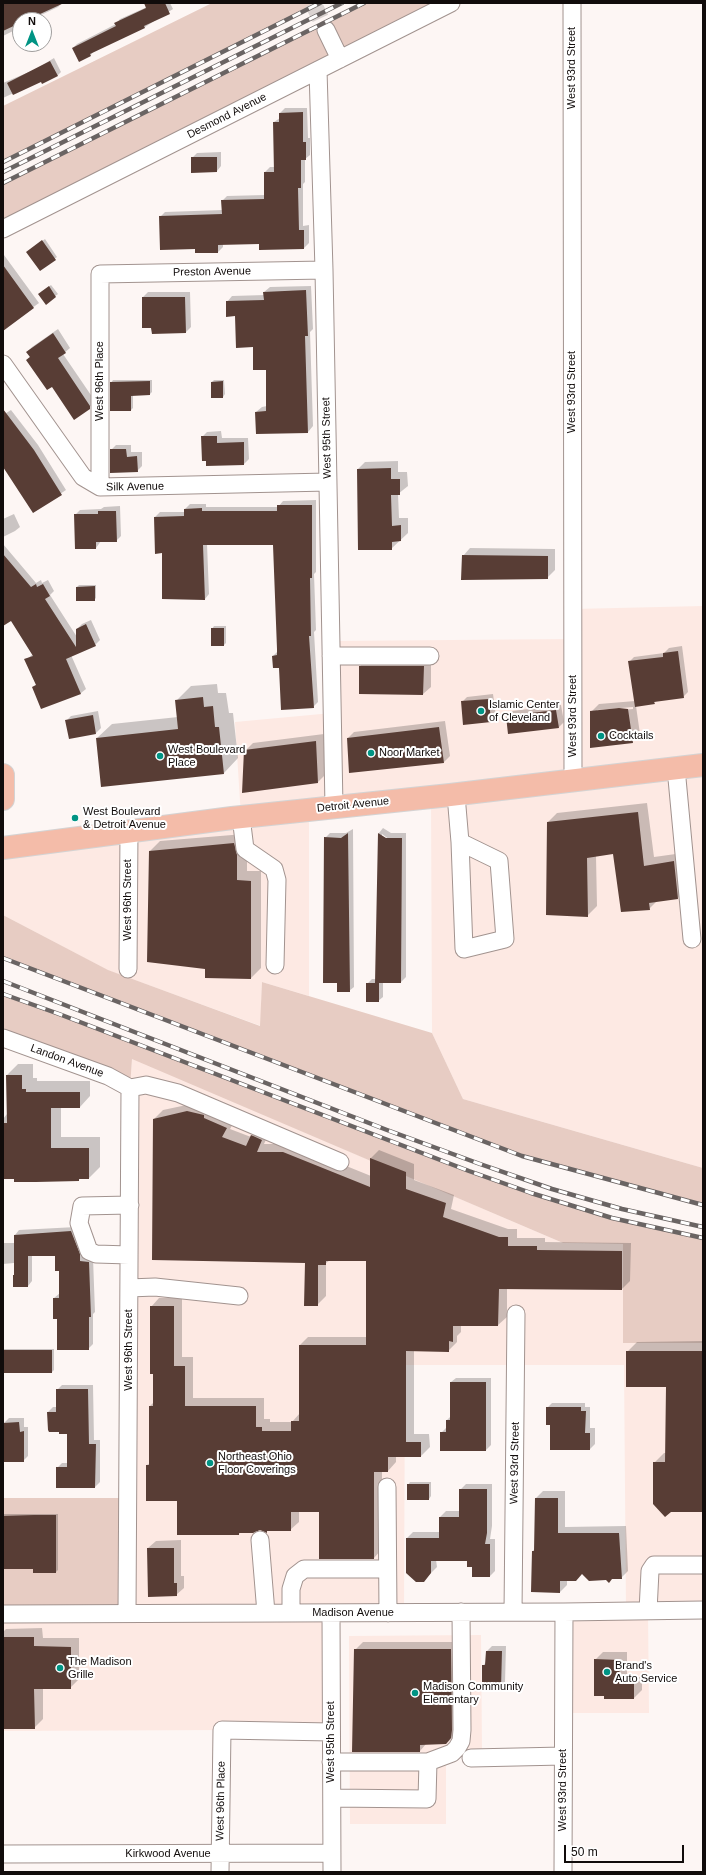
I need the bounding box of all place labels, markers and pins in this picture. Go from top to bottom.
place label: Islamic Center of Cleveland [489,698,559,724]
marker: Islamic Center of Cleveland [476,706,486,716]
place label: Cocktails [609,729,654,743]
marker: Cocktails [596,731,606,741]
place label: West Boulevard Place [168,743,245,769]
place label: Noor Market [379,746,440,760]
marker: Noor Market [366,748,376,758]
marker: West Boulevard Place [155,751,165,761]
place label: West Boulevard & Detroit Avenue [83,805,166,831]
marker: West Boulevard & Detroit Avenue [70,813,80,823]
place label: Northeast Ohio Floor Coverings [218,1450,296,1476]
marker: Northeast Ohio Floor Coverings [205,1458,215,1468]
place label: The Madison Grille [68,1655,132,1681]
place label: Brand's Auto Service [615,1659,677,1685]
marker: The Madison Grille [55,1663,65,1673]
marker: Brand's Auto Service [602,1667,612,1677]
place label: Madison Community Elementary [423,1680,523,1706]
marker: Madison Community Elementary [410,1688,420,1698]

